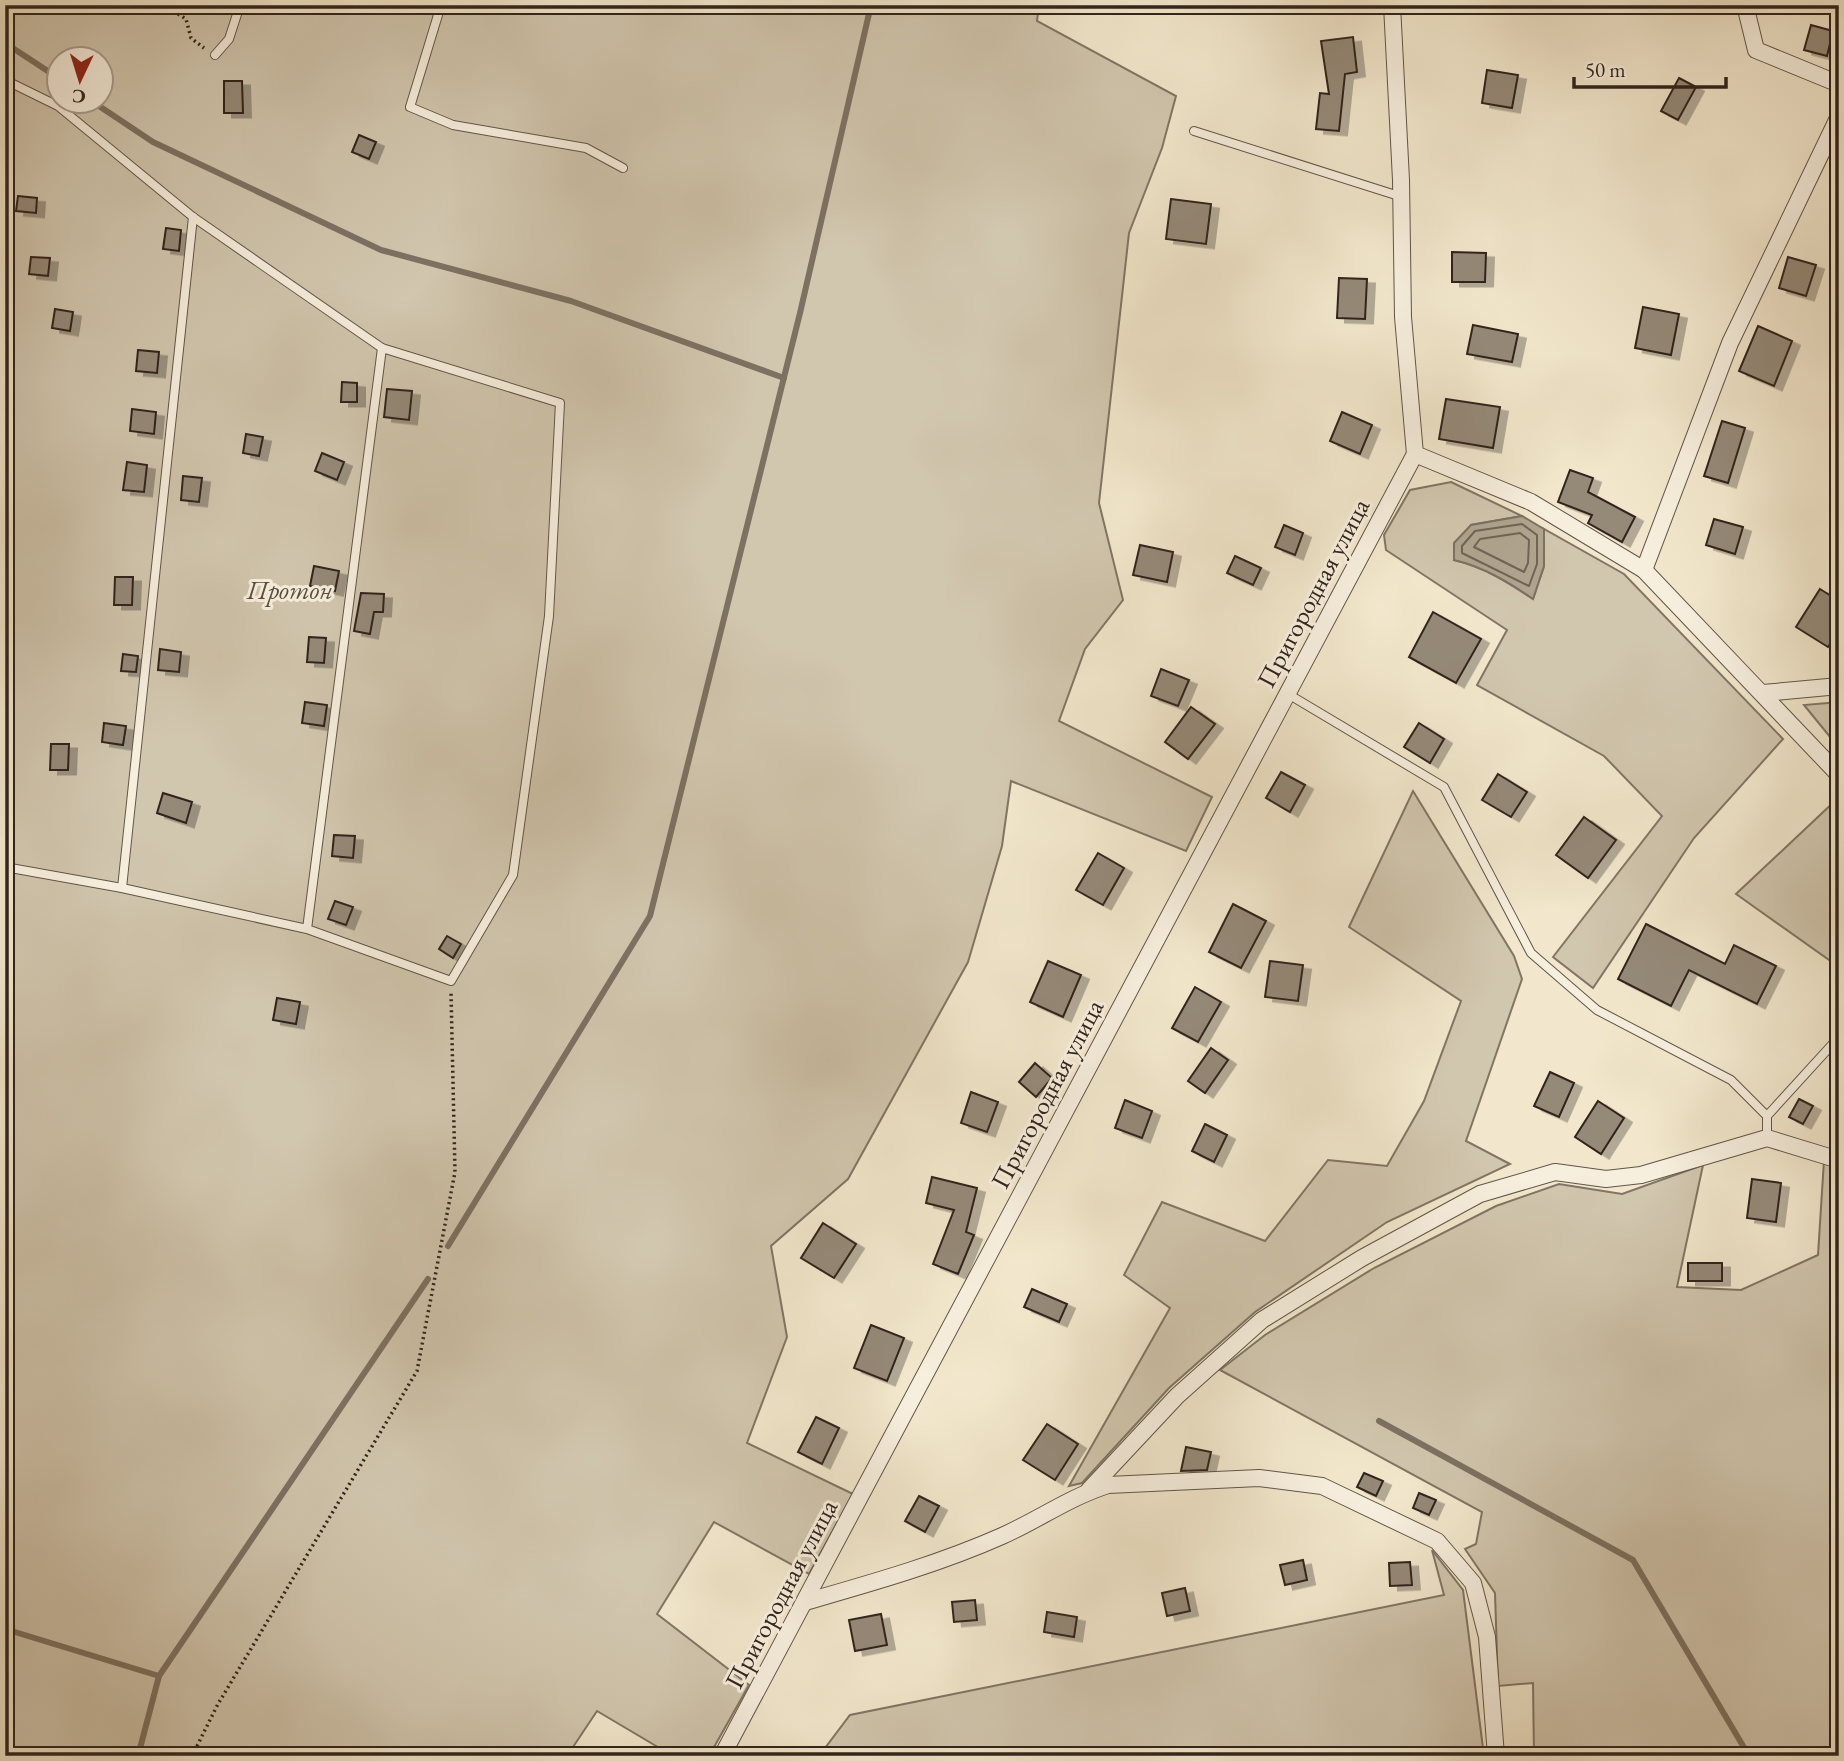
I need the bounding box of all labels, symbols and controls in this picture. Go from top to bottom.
north arrow [46,46,116,116]
scale bar [1574,46,1727,90]
text: 50 m [1585,56,1626,83]
text: С [71,84,86,109]
street label: Пригородная улица [1249,492,1378,694]
park label: Протон [246,573,333,607]
street label: Пригородная улица [983,993,1112,1195]
street label: Пригородная улица [717,1493,846,1695]

